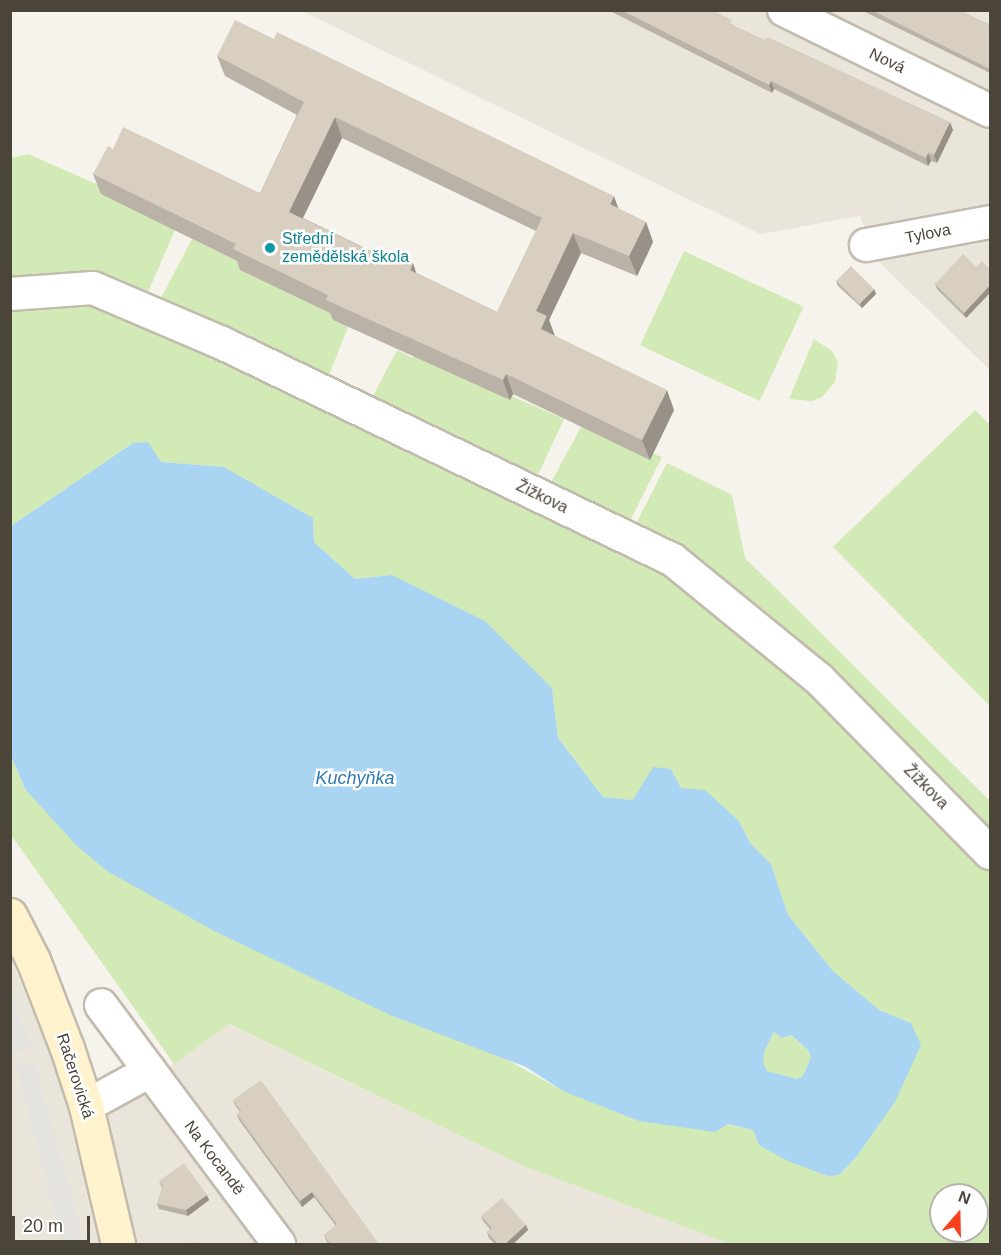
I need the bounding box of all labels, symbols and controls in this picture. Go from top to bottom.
street label: Nová [866,44,908,78]
street label: Tylova [903,220,953,248]
place label: Střední zemědělská škola [282,229,409,267]
marker: Střední zemědělská škola [263,241,277,255]
street label: Žižkova [513,476,571,518]
street label: Žižkova [900,761,952,813]
water label: Kuchyňka [315,767,395,789]
street label: Račerovická [52,1031,98,1121]
street label: Na Kocandě [180,1117,248,1199]
north arrow [929,1183,989,1243]
text: N [956,1188,973,1207]
scale bar [15,1204,93,1242]
text: 20 m [23,1216,63,1236]

